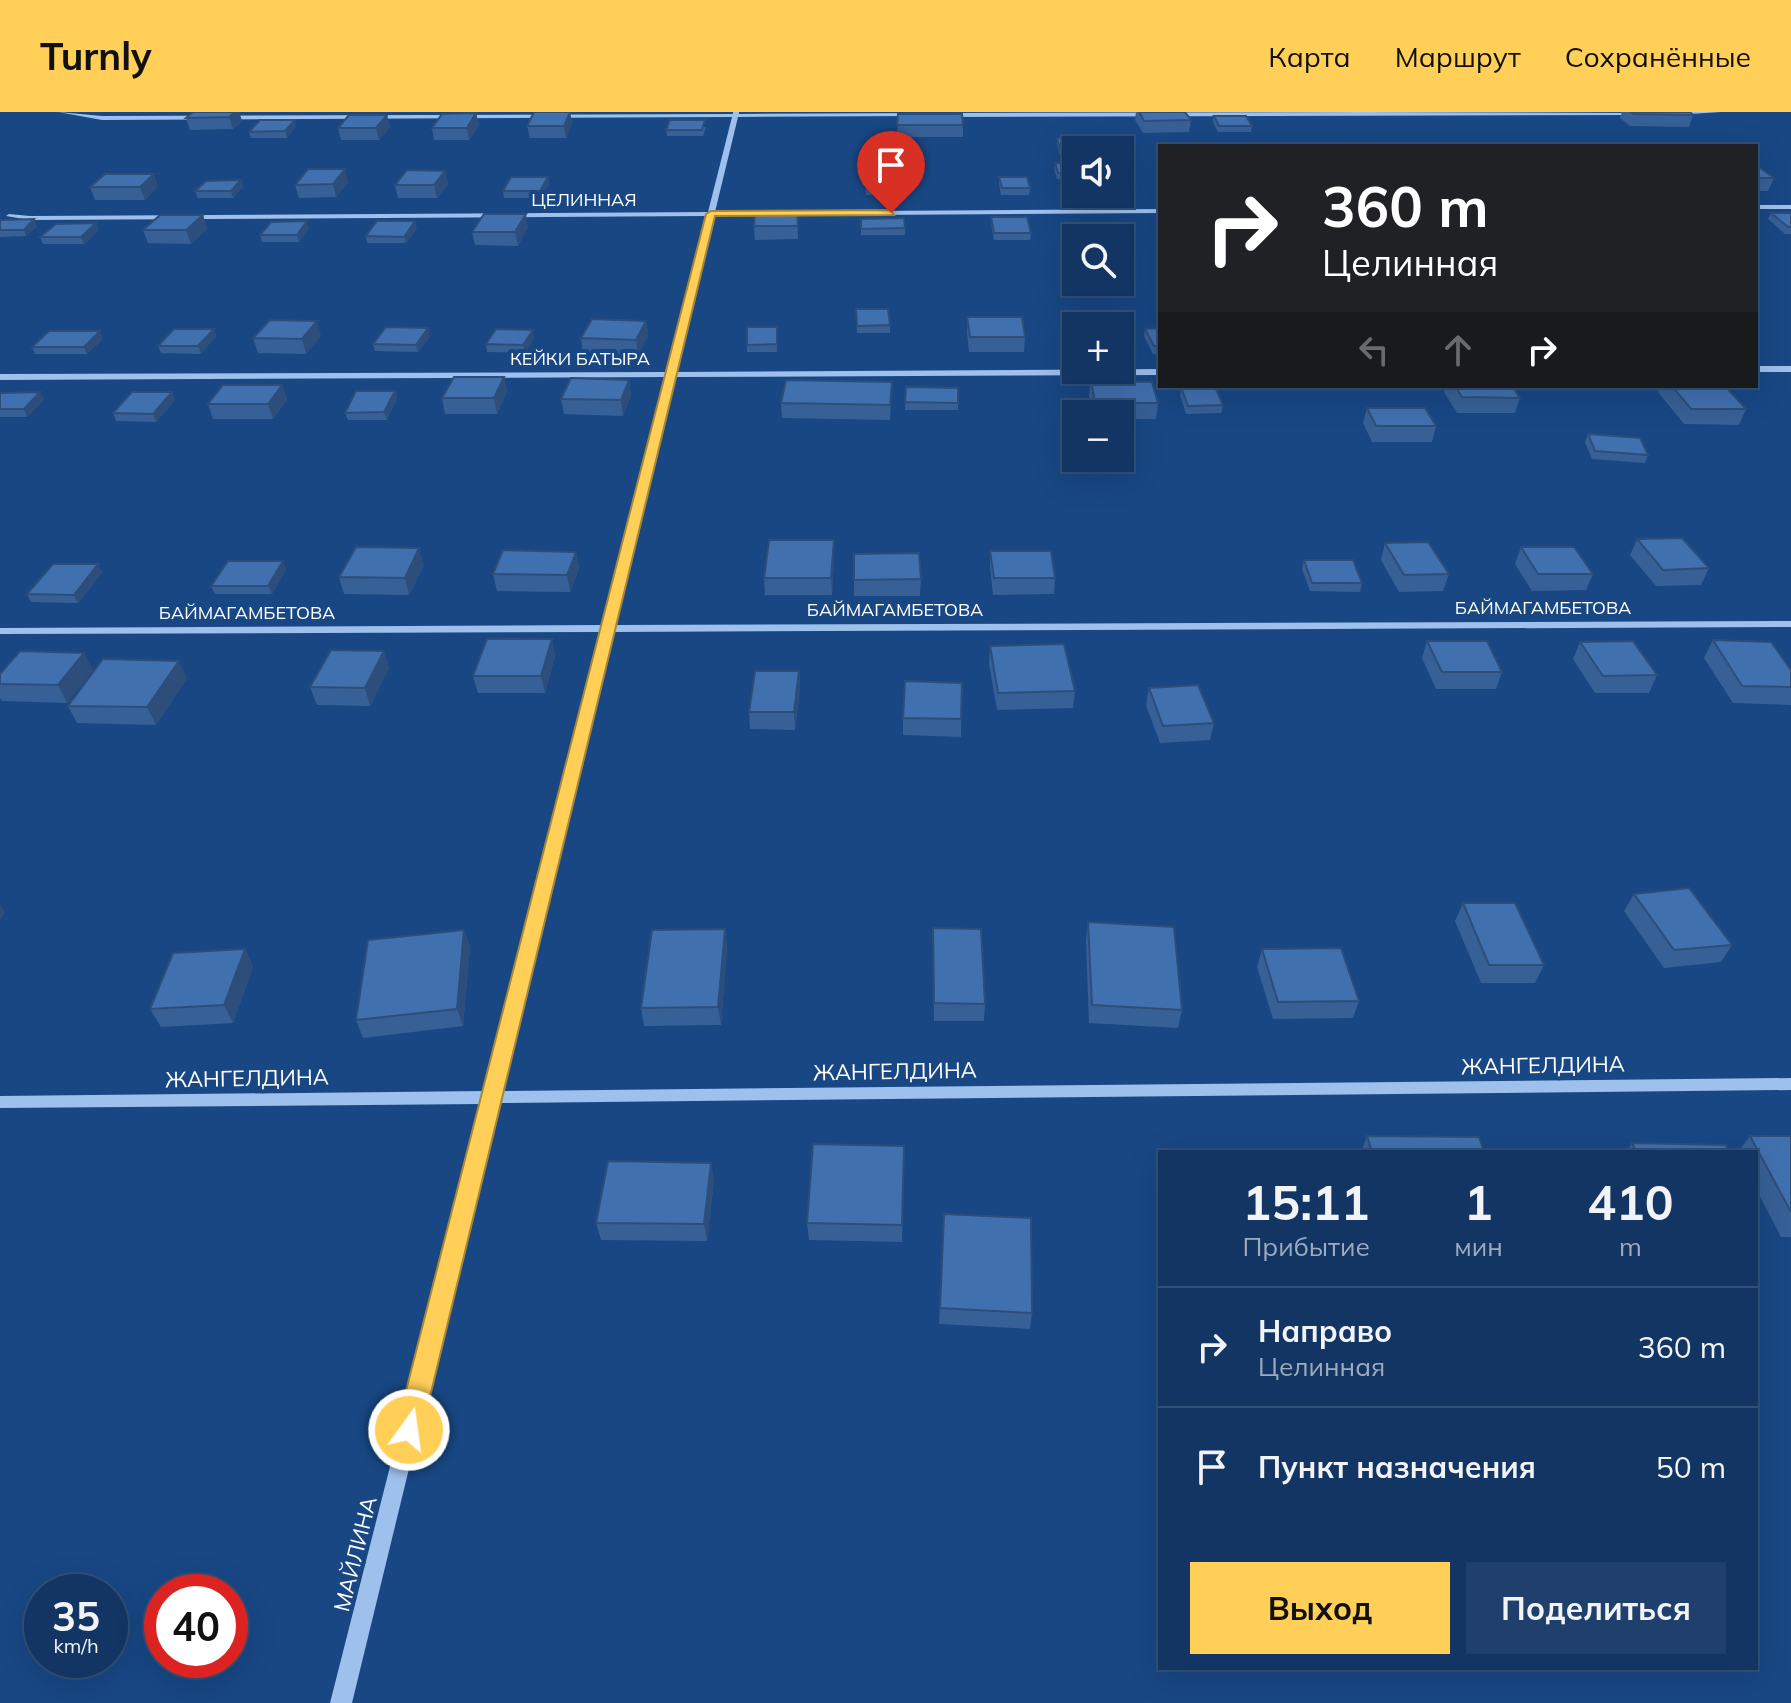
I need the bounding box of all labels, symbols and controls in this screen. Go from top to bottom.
text: Turnly [40,32,152,80]
text: Карта [1268,39,1351,74]
text: Маршрут [1395,39,1521,74]
text: Сохранённые [1565,39,1751,74]
pin [857,131,925,213]
map controls [1062,136,1134,472]
button: sound [1062,136,1134,208]
icon: arrive [869,143,913,187]
text: 360 m [1322,171,1489,241]
icon: right [1190,176,1294,280]
street label: ЦЕЛИННАЯ [531,188,637,211]
button: search [1062,224,1134,296]
text: Целинная [1322,240,1498,285]
button: + [1062,312,1134,384]
icon: left [1352,328,1396,372]
icon: ahead [1436,328,1480,372]
icon: right [1520,328,1564,372]
street label: КЕЙКИ БАТЫРА [510,347,650,370]
button: − [1062,400,1134,472]
street label: БАЙМАГАМБЕТОВА [1455,596,1631,619]
street label: БАЙМАГАМБЕТОВА [807,598,983,621]
street label: БАЙМАГАМБЕТОВА [159,601,335,624]
street label: ЖАНГЕЛДИНА [1461,1050,1625,1080]
street label: ЖАНГЕЛДИНА [813,1056,977,1086]
street label: ЖАНГЕЛДИНА [165,1063,329,1093]
text: 15:11 [1243,1172,1370,1232]
text: 1 [1464,1172,1493,1232]
text: 410 [1587,1172,1674,1232]
text: Прибытие [1242,1230,1370,1263]
text: мин [1454,1230,1503,1263]
text: m [1619,1230,1642,1263]
text: Направо [1258,1312,1392,1350]
icon: right [1190,1325,1234,1369]
text: 360 m [1638,1328,1726,1366]
text: Целинная [1258,1350,1385,1383]
position arrow [367,1388,451,1472]
icon: arrive [1190,1445,1234,1489]
text: Пункт назначения [1258,1448,1536,1486]
text: 50 m [1656,1448,1726,1486]
street label: МАЙЛИНА [327,1494,383,1614]
button: Выход [1190,1562,1450,1654]
button: Поделиться [1466,1562,1726,1654]
speed limit sign: 40 [144,1574,248,1678]
text: 35 [52,1591,100,1641]
text: km/h [53,1633,99,1658]

